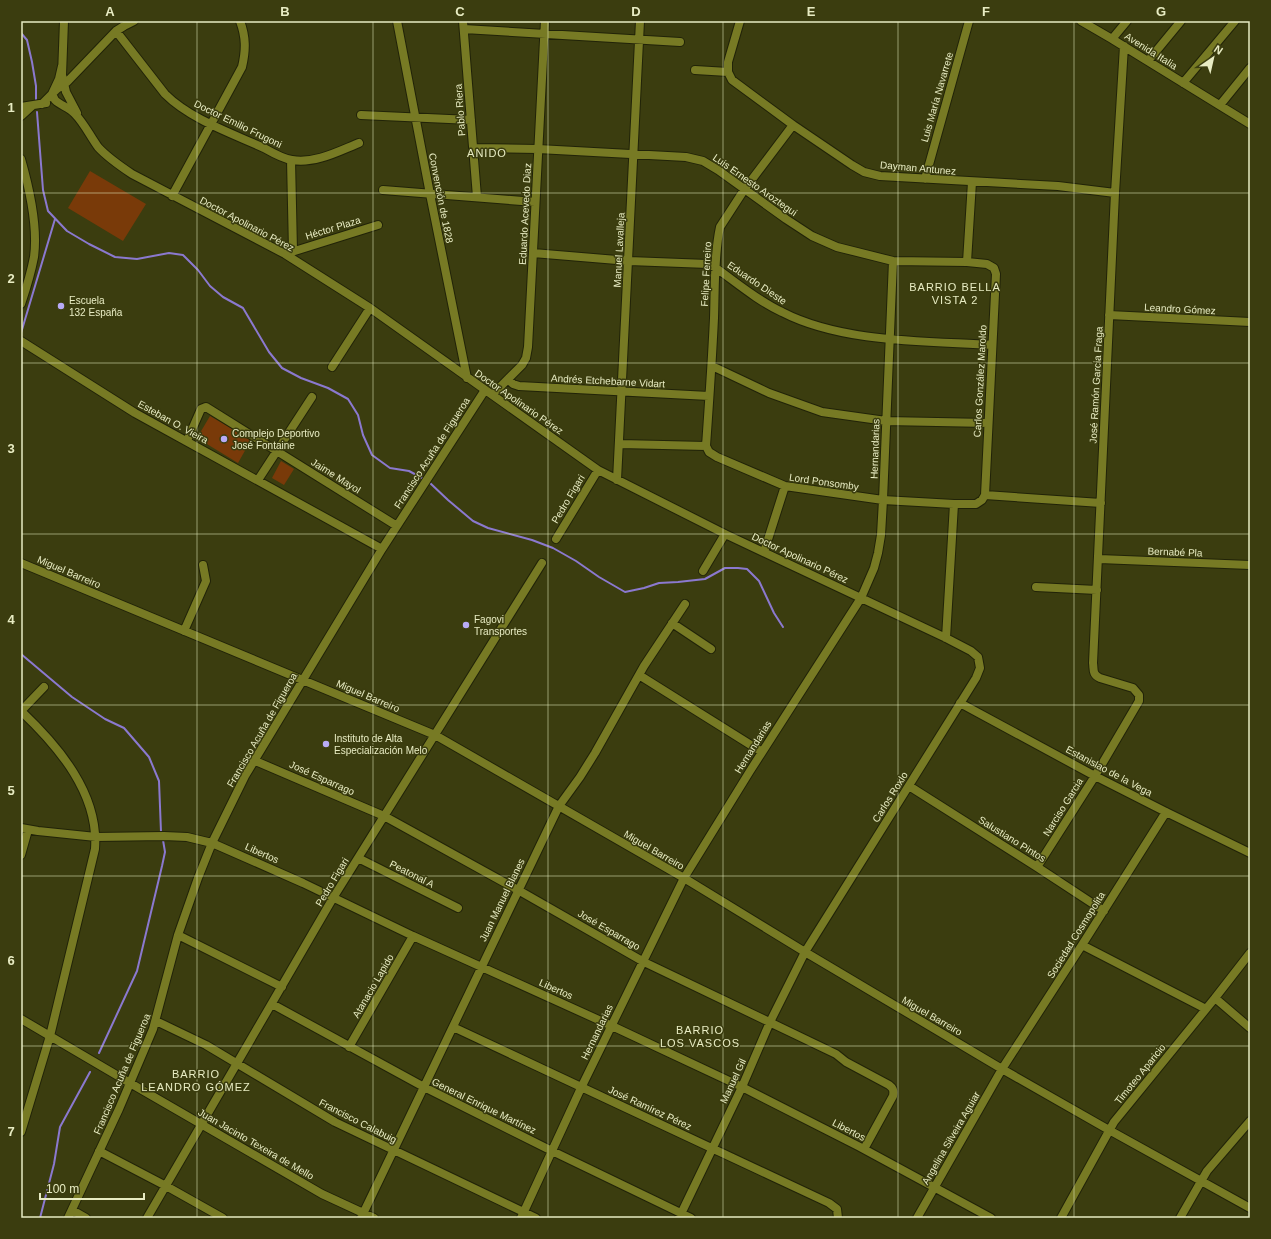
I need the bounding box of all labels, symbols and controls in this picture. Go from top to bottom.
text: A [105,4,115,19]
text: B [280,4,290,19]
text: C [455,4,465,19]
text: D [631,4,641,19]
text: E [807,4,816,19]
text: F [982,4,990,19]
text: G [1156,4,1166,19]
street label: Avenida Italia [1123,30,1180,72]
north arrow [1193,38,1233,78]
text: N [1212,43,1225,57]
street label: Luis María Navarrete [919,50,955,143]
street label: Pablo Riera [453,83,467,136]
street label: Doctor Emilio Frugoni [192,98,284,150]
text: 1 [7,100,15,115]
district label: ANIDO [467,147,507,159]
street label: Convención de 1828 [427,152,455,245]
street label: Luis Ernesto Aroztegui [711,152,799,218]
street label: Dayman Antunez [880,159,956,177]
street label: Eduardo Acevedo Diaz [517,163,533,265]
street label: Doctor Apolinario Pérez [198,194,296,254]
street label: Manuel Lavalleja [612,212,626,288]
street label: Héctor Plaza [304,214,362,242]
street label: Felipe Ferreiro [699,241,713,307]
street label: Eduardo Dieste [725,259,789,307]
text: 2 [7,271,15,286]
district label: BARRIO BELLA VISTA 2 [909,281,1001,306]
place label: Escuela 132 España [69,295,123,318]
marker: Escuela 132 España [56,301,66,311]
street label: Leandro Gómez [1144,302,1216,316]
street label: Carlos González Maroldo [972,324,988,438]
street label: José Ramón Garcia Fraga [1087,326,1105,444]
street label: Doctor Apolinario Pérez [473,367,565,437]
street label: Andrés Etchebarne Vidart [551,373,666,389]
street label: Francisco Acuña de Figueroa [392,395,472,511]
street label: Esteban O. Vieira [136,398,210,446]
street label: Hernandarias [868,419,882,479]
place label: Complejo Deportivo José Fontaine [232,428,320,451]
marker: Complejo Deportivo José Fontaine [219,434,229,444]
text: 3 [7,441,15,456]
street label: Jaime Mayol [309,456,363,496]
street label: Lord Ponsomby [789,472,859,492]
street label: Pedro Figari [549,473,587,525]
street label: Doctor Apolinario Pérez [750,531,850,585]
street label: Bernabé Pla [1147,546,1203,558]
street label: Miguel Barreiro [36,554,103,590]
text: 4 [7,612,15,627]
place label: Fagovi Transportes [474,614,527,637]
marker: Fagovi Transportes [461,620,471,630]
street label: Francisco Acuña de Figueroa [225,671,299,789]
street label: Miguel Barreiro [335,678,402,714]
street label: Hernandarias [732,719,774,775]
place label: Instituto de Alta Especialización Melo [334,733,428,756]
marker: Instituto de Alta Especialización Melo [321,739,331,749]
street label: Estanislao de la Vega [1064,744,1154,799]
street label: José Esparrago [288,759,357,797]
street label: Carlos Roxlo [870,769,910,824]
street label: Narciso Garcia [1041,776,1085,838]
text: 5 [7,783,15,798]
street label: Salustiano Pintos [976,814,1048,864]
street label: Miguel Barreiro [622,828,686,872]
street label: Libertos [244,841,280,865]
street label: Pedro Figari [313,856,351,908]
street label: Juan Manuel Blanes [477,857,527,943]
street label: Peatonal A [388,858,436,890]
street label: Sociedad Cosmopolita [1045,889,1107,980]
street label: José Esparrago [576,908,642,952]
street label: Atanacio Lapido [350,952,396,1020]
text: 6 [7,953,15,968]
street label: Libertos [538,977,574,1001]
street label: Miguel Barreiro [900,994,964,1038]
street label: Hernandarias [579,1003,615,1061]
street label: Francisco Acuña de Figueroa [92,1012,153,1136]
district label: BARRIO LOS VASCOS [660,1024,740,1049]
street label: Timoteo Aparicio [1112,1041,1168,1106]
street label: Manuel Gil [718,1057,748,1105]
district label: BARRIO LEANDRO GÓMEZ [141,1068,251,1093]
street label: General Enrique Martínez [430,1076,538,1136]
street label: José Ramírez Pérez [607,1084,693,1132]
street label: Angelina Silveira Aguiar [920,1089,983,1186]
street label: Francisco Calabuig [317,1097,399,1145]
street label: Juan Jacinto Texeira de Mello [196,1106,316,1182]
street label: Libertos [831,1117,867,1143]
text: 7 [7,1124,15,1139]
scale bar [40,1175,144,1201]
text: 100 m [46,1182,79,1196]

